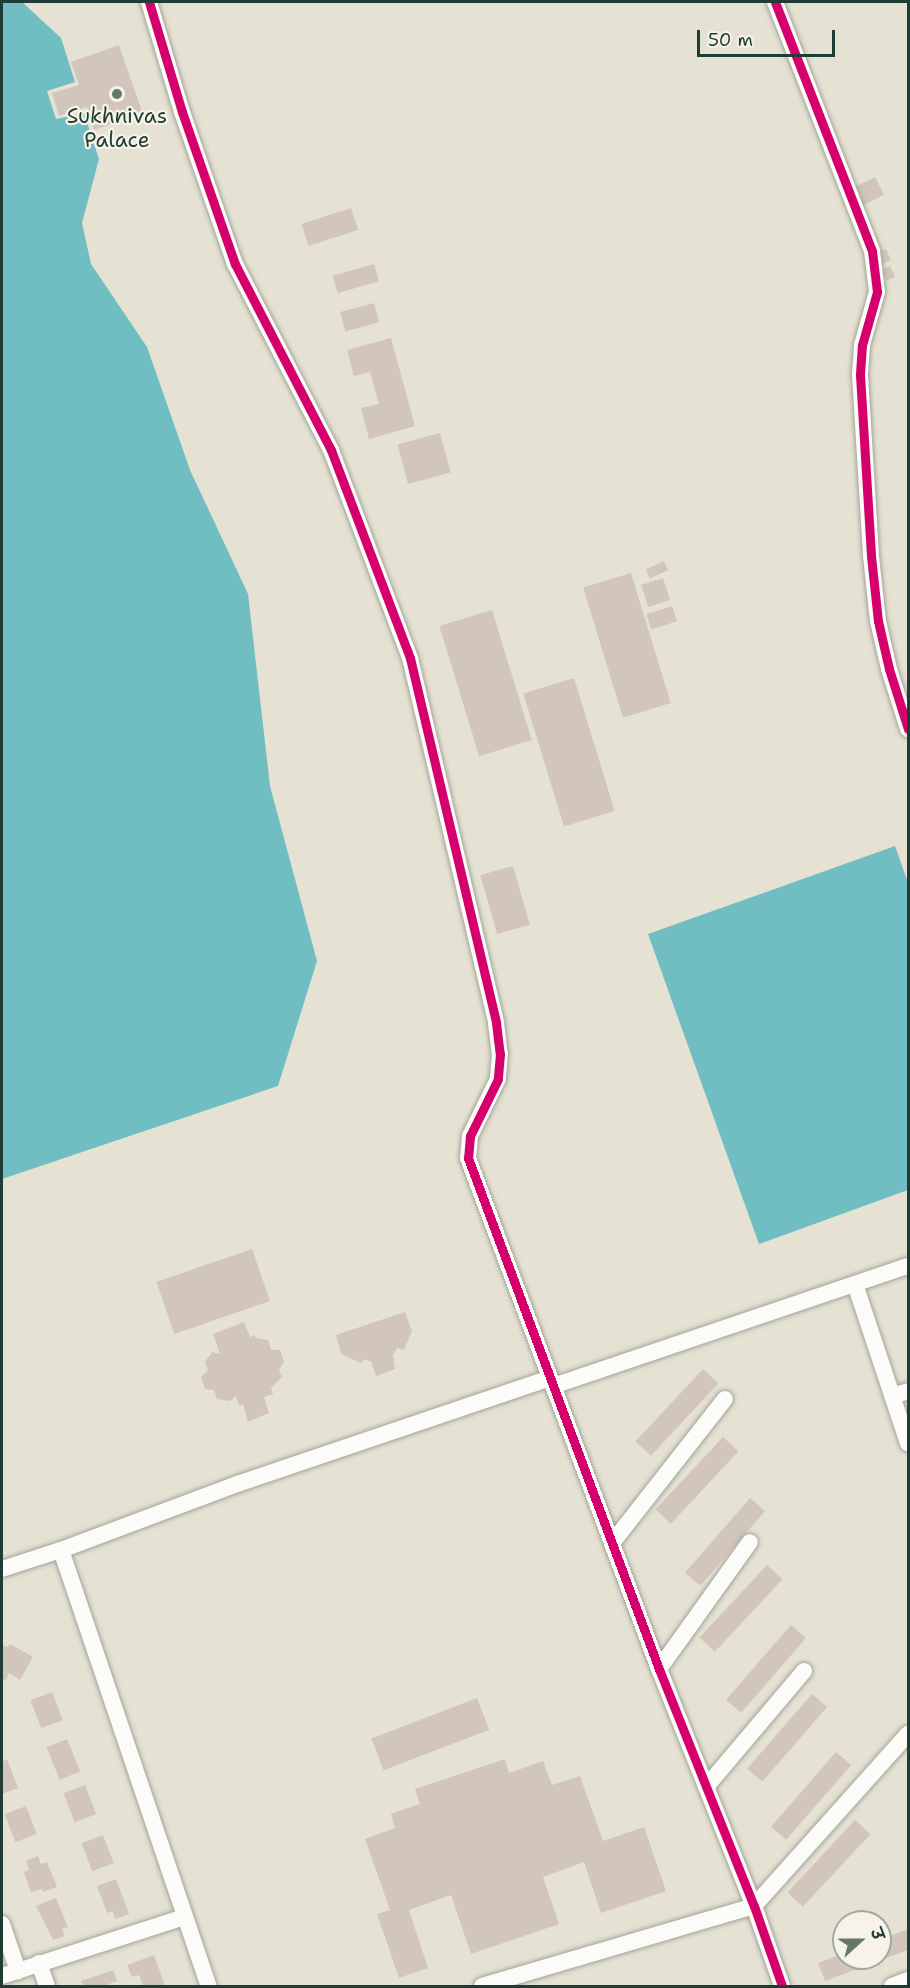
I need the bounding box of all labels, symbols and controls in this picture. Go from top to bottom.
scale bar [700,18,838,56]
text: 50 m [708,28,753,52]
marker: Sukhnivas Palace [110,87,124,101]
place label: Sukhnivas Palace [67,103,167,153]
north arrow [832,1910,892,1970]
text: उ [866,1925,889,1943]

